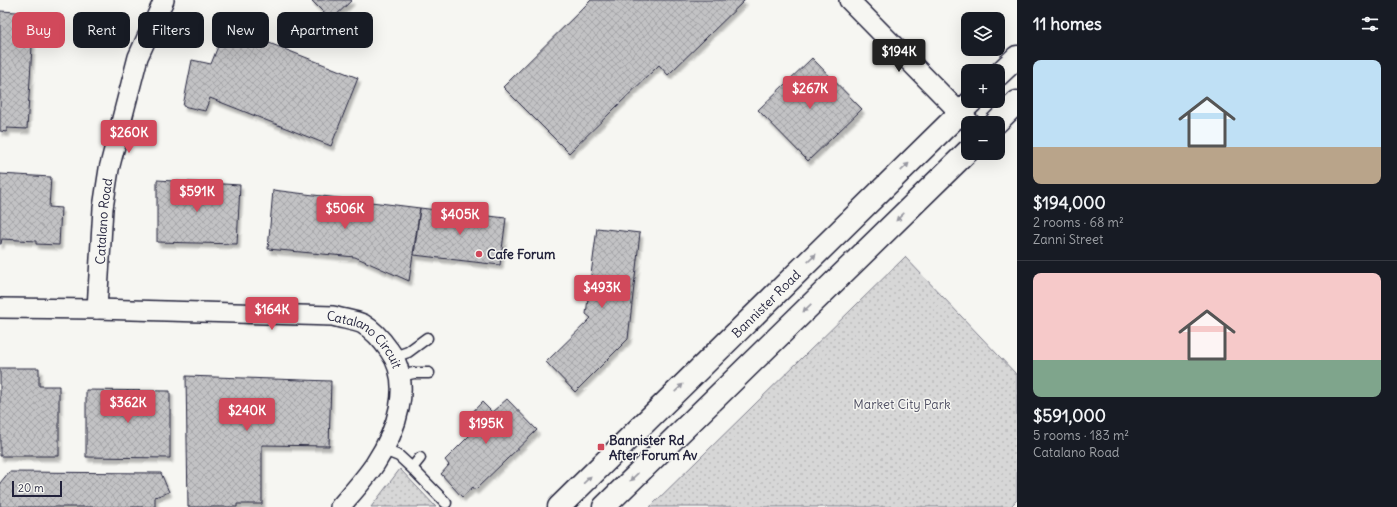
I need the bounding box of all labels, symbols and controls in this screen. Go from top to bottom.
chip: Buy [12,12,65,48]
chip: Rent [73,12,130,48]
chip: Filters [138,12,204,48]
chip: New [212,12,269,48]
chip: Apartment [277,12,373,48]
map controls [961,12,1005,160]
button: layers [961,12,1005,56]
text: 11 homes [1033,13,1102,35]
icon: filters [1359,13,1381,35]
pin: $194K [871,39,927,73]
text: $194K [881,43,917,60]
button: + [961,64,1005,108]
pin: $267K [782,76,838,110]
text: $267K [792,80,828,97]
icon: home [1171,86,1243,158]
button: − [961,116,1005,160]
pin: $260K [101,120,157,154]
text: $260K [110,124,148,141]
one-way arrow [900,162,910,172]
street label: Catalano Road [92,177,117,265]
pin: $591K [169,179,225,213]
text: $591K [179,183,215,200]
text: $194,000 [1033,192,1106,214]
pin: $506K [317,196,373,230]
text: $506K [326,200,364,217]
pin: $405K [432,202,488,236]
text: $405K [441,206,479,223]
one-way arrow [895,212,905,222]
text: 2 rooms · 68 m² [1033,214,1124,231]
text: Zanni Street [1033,231,1103,248]
place label: Cafe Forum [487,246,556,263]
marker: Cafe Forum [474,249,484,259]
one-way arrow [807,253,817,263]
street label: Bannister Road [728,266,804,342]
pin: $493K [574,275,630,309]
text: $493K [583,279,621,296]
pin: $164K [244,297,300,331]
icon: home [1171,299,1243,371]
text: $164K [254,301,290,318]
one-way arrow [802,303,812,313]
street label: Catalano Circuit [327,308,406,371]
one-way arrow [674,384,684,393]
pin: $362K [100,390,156,424]
text: $362K [109,394,147,411]
park label: Market City Park [853,396,951,413]
pin: $240K [219,398,275,432]
text: $240K [228,402,266,419]
text: $591,000 [1033,405,1106,427]
pin: $195K [458,411,514,445]
text: $195K [468,415,504,432]
text: 5 rooms · 183 m² [1033,427,1129,444]
place label: Bannister Rd After Forum Av [609,432,698,464]
marker: Bannister Rd After Forum Av [596,442,606,452]
text: Catalano Road [1033,444,1119,461]
one-way arrow [629,472,639,482]
one-way arrow [582,475,592,484]
scale bar [12,479,62,498]
text: 20 m [18,481,44,495]

